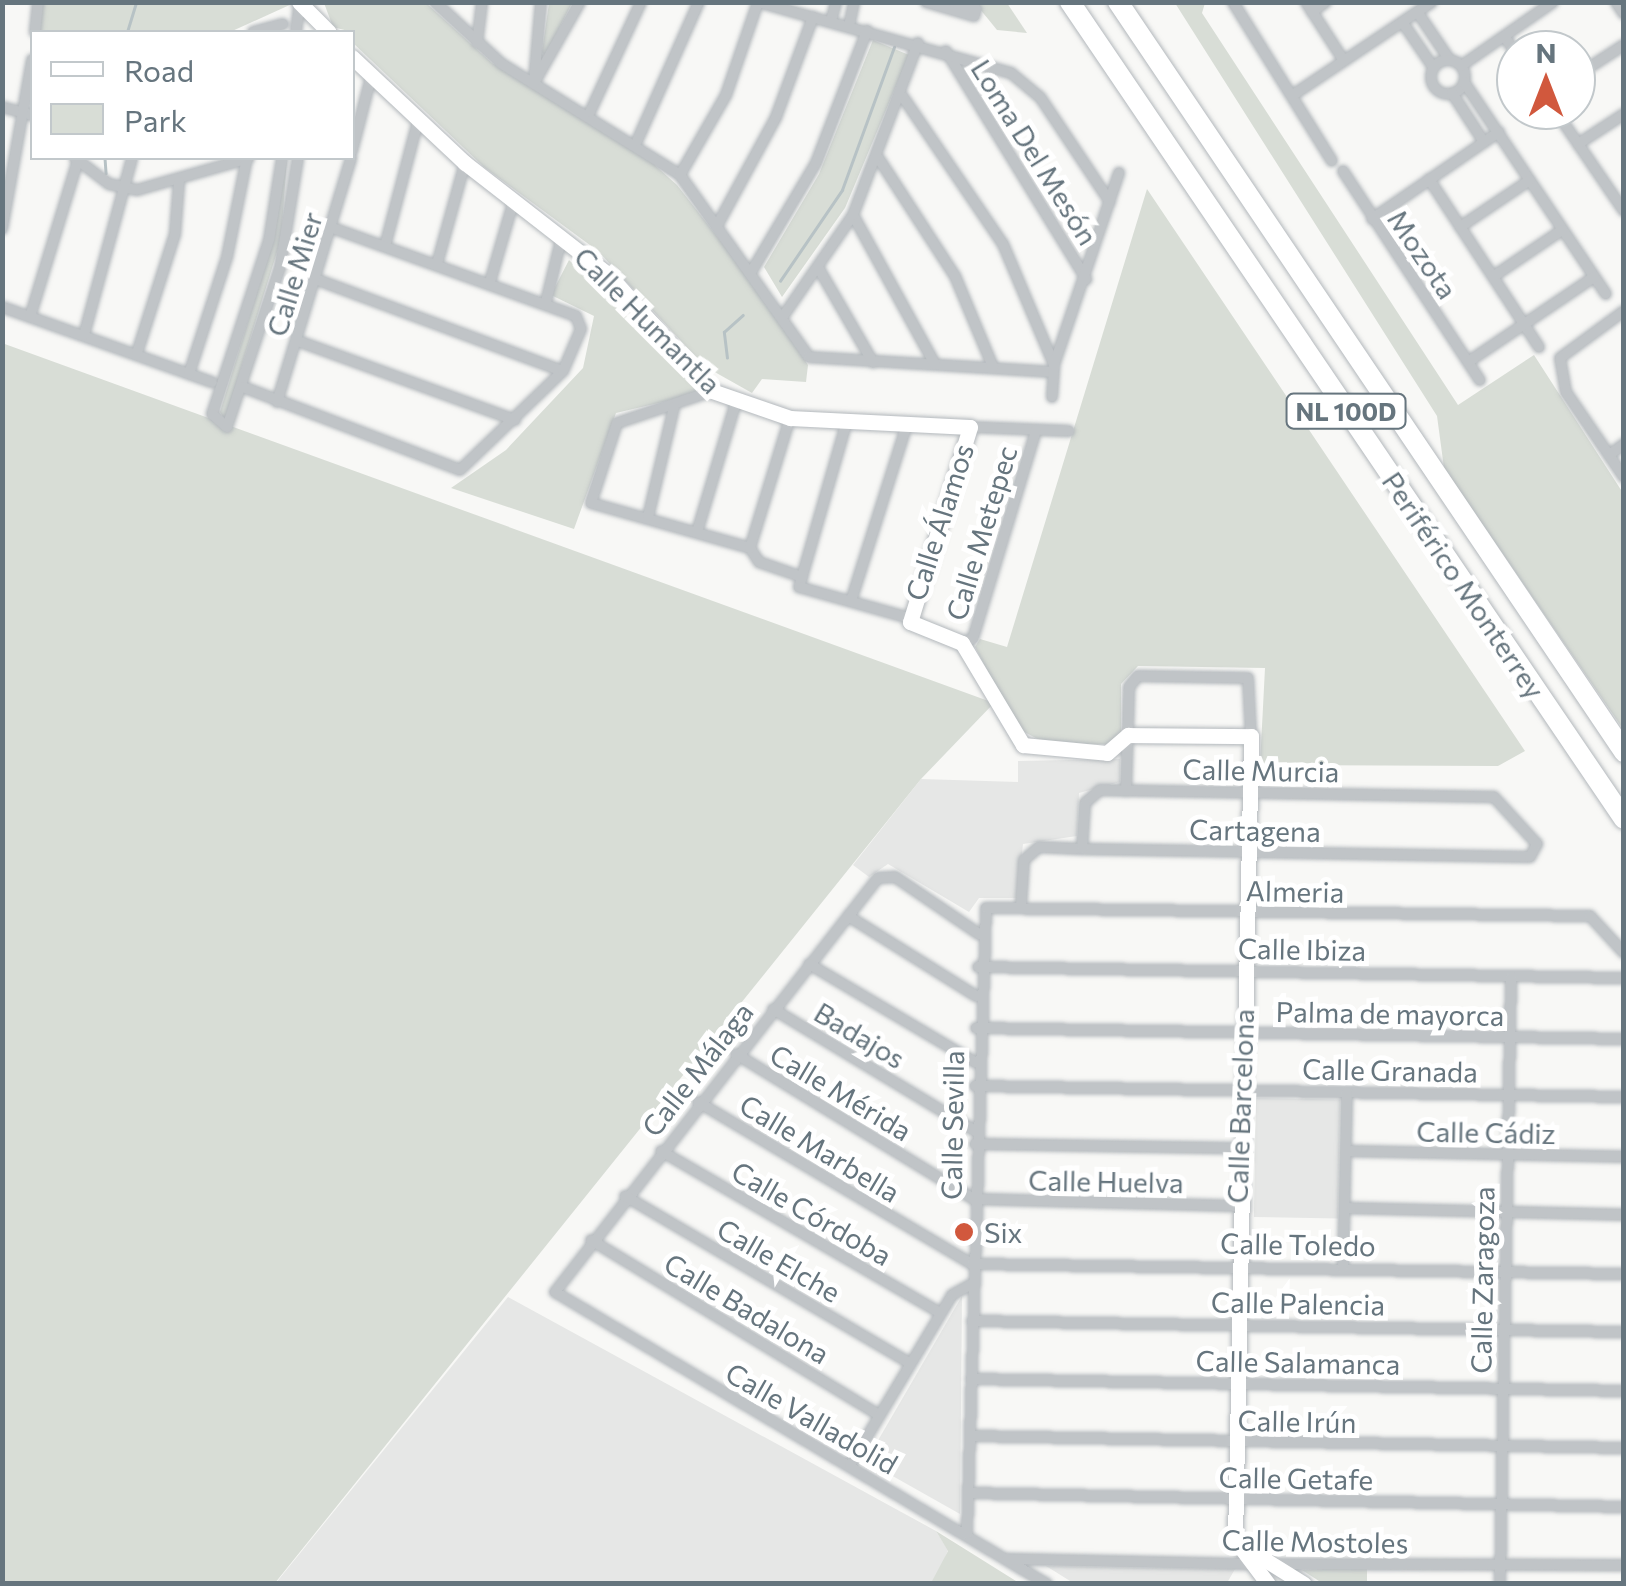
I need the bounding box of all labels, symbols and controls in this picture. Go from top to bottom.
legend [30,30,355,160]
north arrow [1496,30,1596,130]
text: N [1536,35,1557,69]
text: Road [124,51,194,88]
street label: Loma Del Mesón [965,53,1105,251]
text: Park [124,101,187,138]
street label: Mozota [1381,203,1465,305]
street label: Calle Mier [259,208,329,340]
street label: Calle Humantla [568,240,728,400]
road number: NL 100D [1284,391,1408,431]
street label: Calle Álamos [898,439,980,605]
street label: Calle Metepec [939,442,1023,624]
street label: Periférico Monterrey [1376,465,1552,705]
street label: Calle Murcia [1182,752,1340,788]
street label: Cartagena [1189,812,1321,848]
street label: Almeria [1245,873,1345,909]
street label: Calle Ibiza [1238,931,1366,967]
street label: Palma de mayorca [1275,994,1505,1032]
street label: Calle Málaga [634,995,760,1143]
street label: Badajos [809,995,911,1075]
street label: Calle Barcelona [1220,1008,1260,1204]
street label: Calle Mérida [764,1037,918,1147]
street label: Calle Sevilla [934,1050,970,1200]
street label: Calle Granada [1302,1052,1478,1088]
street label: Calle Marbella [734,1087,906,1209]
street label: Calle Cádiz [1416,1114,1556,1150]
street label: Calle Córdoba [726,1154,898,1272]
street label: Calle Huelva [1028,1163,1184,1199]
street label: Calle Zaragoza [1464,1186,1500,1374]
street label: Calle Elche [711,1211,847,1309]
place label: Six [984,1215,1023,1249]
marker: Six [953,1221,975,1243]
street label: Calle Toledo [1220,1226,1376,1262]
street label: Calle Badalona [659,1246,835,1370]
street label: Calle Palencia [1211,1285,1385,1321]
street label: Calle Salamanca [1195,1343,1401,1381]
street label: Calle Valladolid [720,1355,904,1481]
street label: Calle Irún [1237,1403,1357,1439]
street label: Calle Getafe [1218,1460,1374,1496]
street label: Calle Mostoles [1221,1523,1409,1559]

